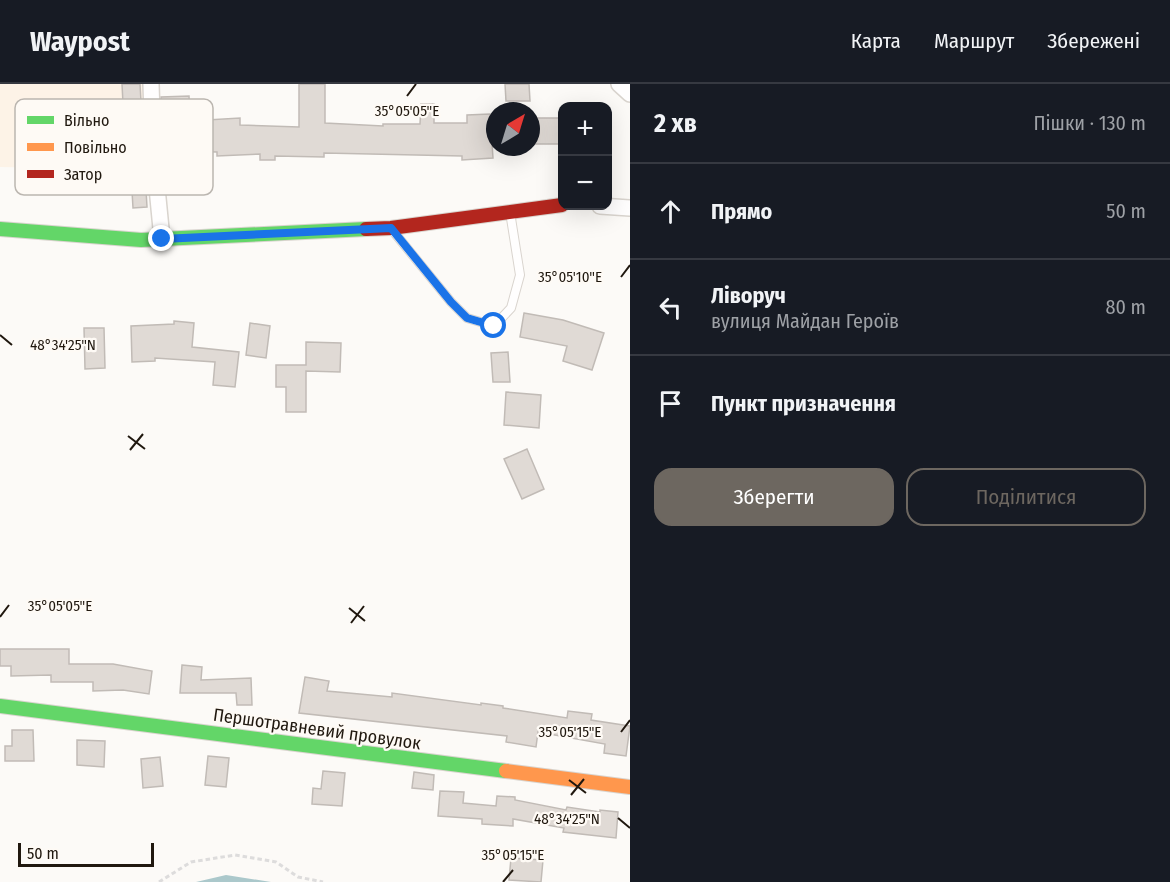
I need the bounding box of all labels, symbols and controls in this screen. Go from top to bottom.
text: Waypost [30,25,130,58]
text: Карта [851,28,901,54]
text: Маршрут [934,28,1014,54]
text: Збережені [1047,28,1140,54]
legend [15,99,213,195]
text: 35°05'05"E [375,102,439,120]
north arrow [486,102,540,156]
map controls [558,102,612,210]
button: + [558,102,612,156]
text: 2 хв [654,108,697,139]
text: Вільно [64,111,109,130]
text: Пішки · 130 m [1034,111,1146,135]
text: Повільно [64,138,127,157]
button: − [558,156,612,210]
text: Затор [64,165,102,184]
icon: ahead [654,195,687,228]
text: Прямо [711,198,772,225]
text: 50 m [1106,199,1146,223]
route end [148,225,174,251]
text: 35°05'10"E [538,268,602,286]
text: Ліворуч [711,282,786,309]
icon: left [654,291,687,324]
text: 80 m [1106,295,1146,319]
text: вулиця Майдан Героїв [711,309,899,333]
route start [480,312,506,338]
text: 48°34'25"N [30,336,96,354]
icon: arrive [654,387,687,420]
text: Пункт призначення [711,390,896,417]
button: Зберегти [654,468,894,526]
button: Поділитися [906,468,1146,526]
text: 35°05'05"E [28,597,92,615]
street label: Першотравневий провулок [212,704,423,755]
text: 35°05'15"E [539,723,601,741]
text: 48°34'25"N [534,810,600,828]
scale bar [18,840,154,868]
text: 50 m [27,844,59,863]
text: 35°05'15"E [482,846,544,864]

